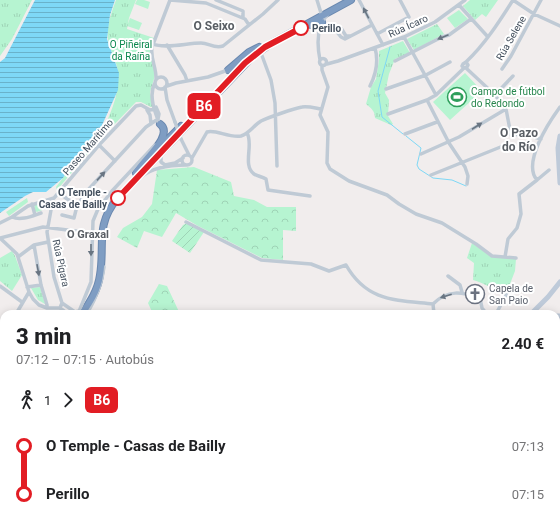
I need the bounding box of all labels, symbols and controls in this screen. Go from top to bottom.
one-way arrow [363,7,369,18]
street label: Rúa Ícaro [386,11,430,40]
street label: Rúa Selene [494,14,528,62]
district label: O Seixo [194,19,235,33]
marker: Perillo [293,20,309,36]
place label: Perillo [312,23,341,34]
one-way arrow [437,34,449,40]
park label: O Piñeiral da Raíña [110,39,152,62]
sports icon: Campo de fútbol do Redondo [446,86,468,108]
place label: Campo de fútbol do Redondo [471,86,545,109]
line badge: B6 [186,93,222,119]
text: B6 [196,98,212,114]
street label: Paseo Marítimo [61,117,115,177]
one-way arrow [471,122,483,129]
district label: O Pazo do Río [500,126,538,154]
one-way arrow [96,171,106,181]
place label: O Temple - Casas de Bailly [39,187,108,210]
marker: O Temple - Casas de Bailly [110,190,126,206]
district label: O Graxal [67,228,109,241]
street label: Rúa Pígara [51,238,71,288]
one-way arrow [88,243,94,256]
one-way arrow [35,263,41,276]
church icon: Capela de San Paio [464,283,486,305]
place label: Capela de San Paio [489,283,533,306]
one-way arrow [440,293,452,299]
text: 3 min [16,324,71,349]
text: 2.40 € [501,335,544,353]
text: 07:12 – 07:15 · Autobús [16,352,154,367]
icon: walk [16,389,38,411]
icon: forward [57,389,79,411]
text: B6 [93,392,110,408]
text: 1 [44,393,51,408]
text: O Temple - Casas de Bailly [46,437,226,455]
text: 07:13 [512,439,544,454]
text: Perillo [46,485,90,503]
text: 07:15 [512,487,544,502]

